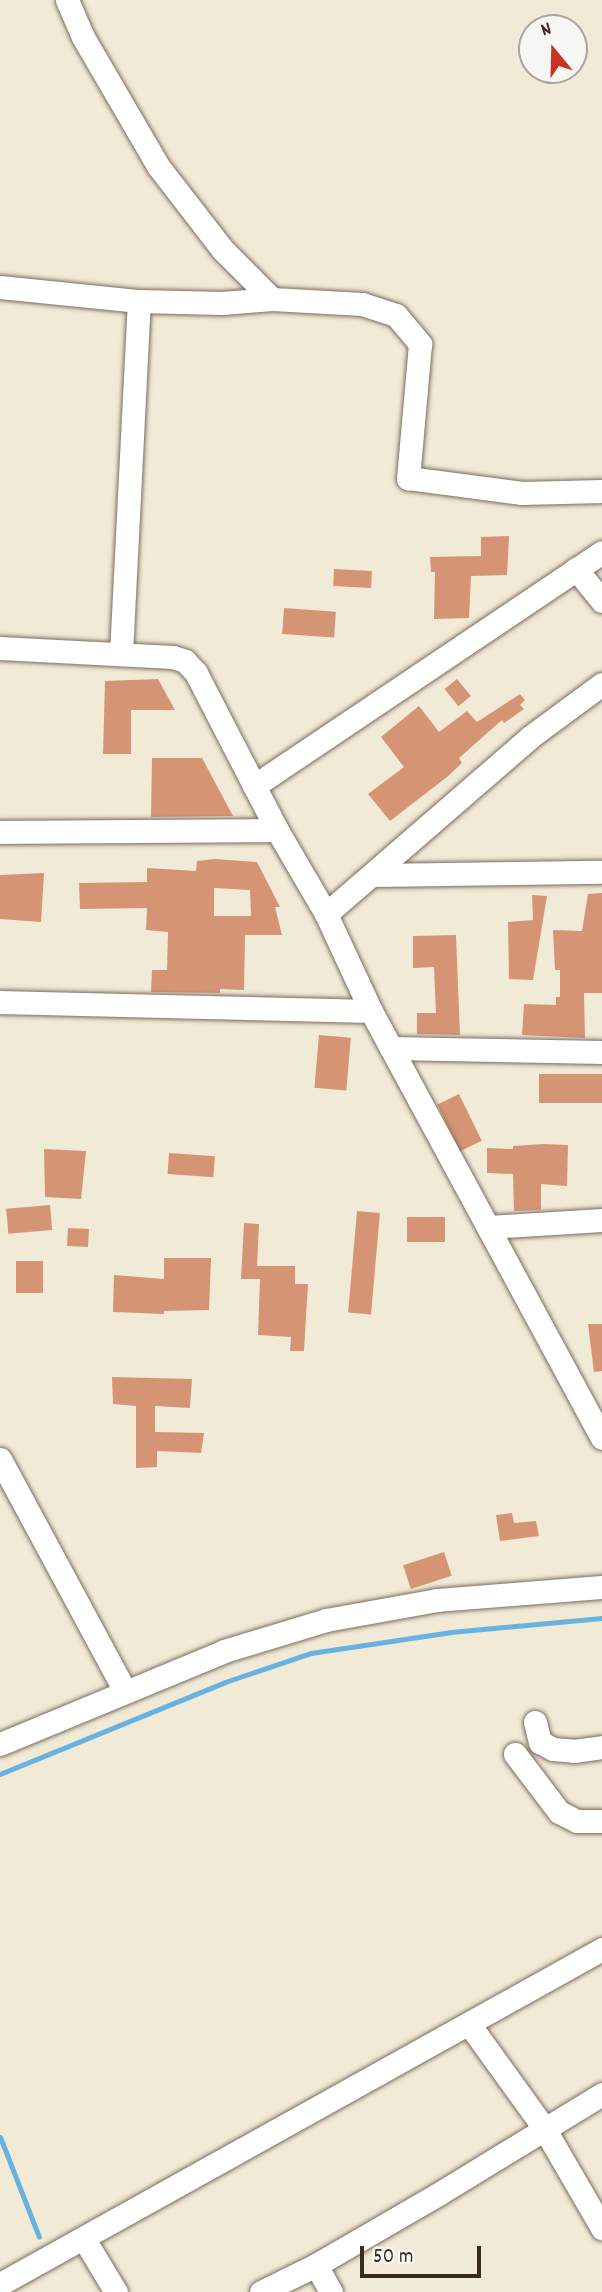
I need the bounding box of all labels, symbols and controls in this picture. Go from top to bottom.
north arrow [518,14,588,84]
text: N [538,16,555,45]
scale bar [364,2232,485,2276]
text: 50 m [373,2243,413,2273]

